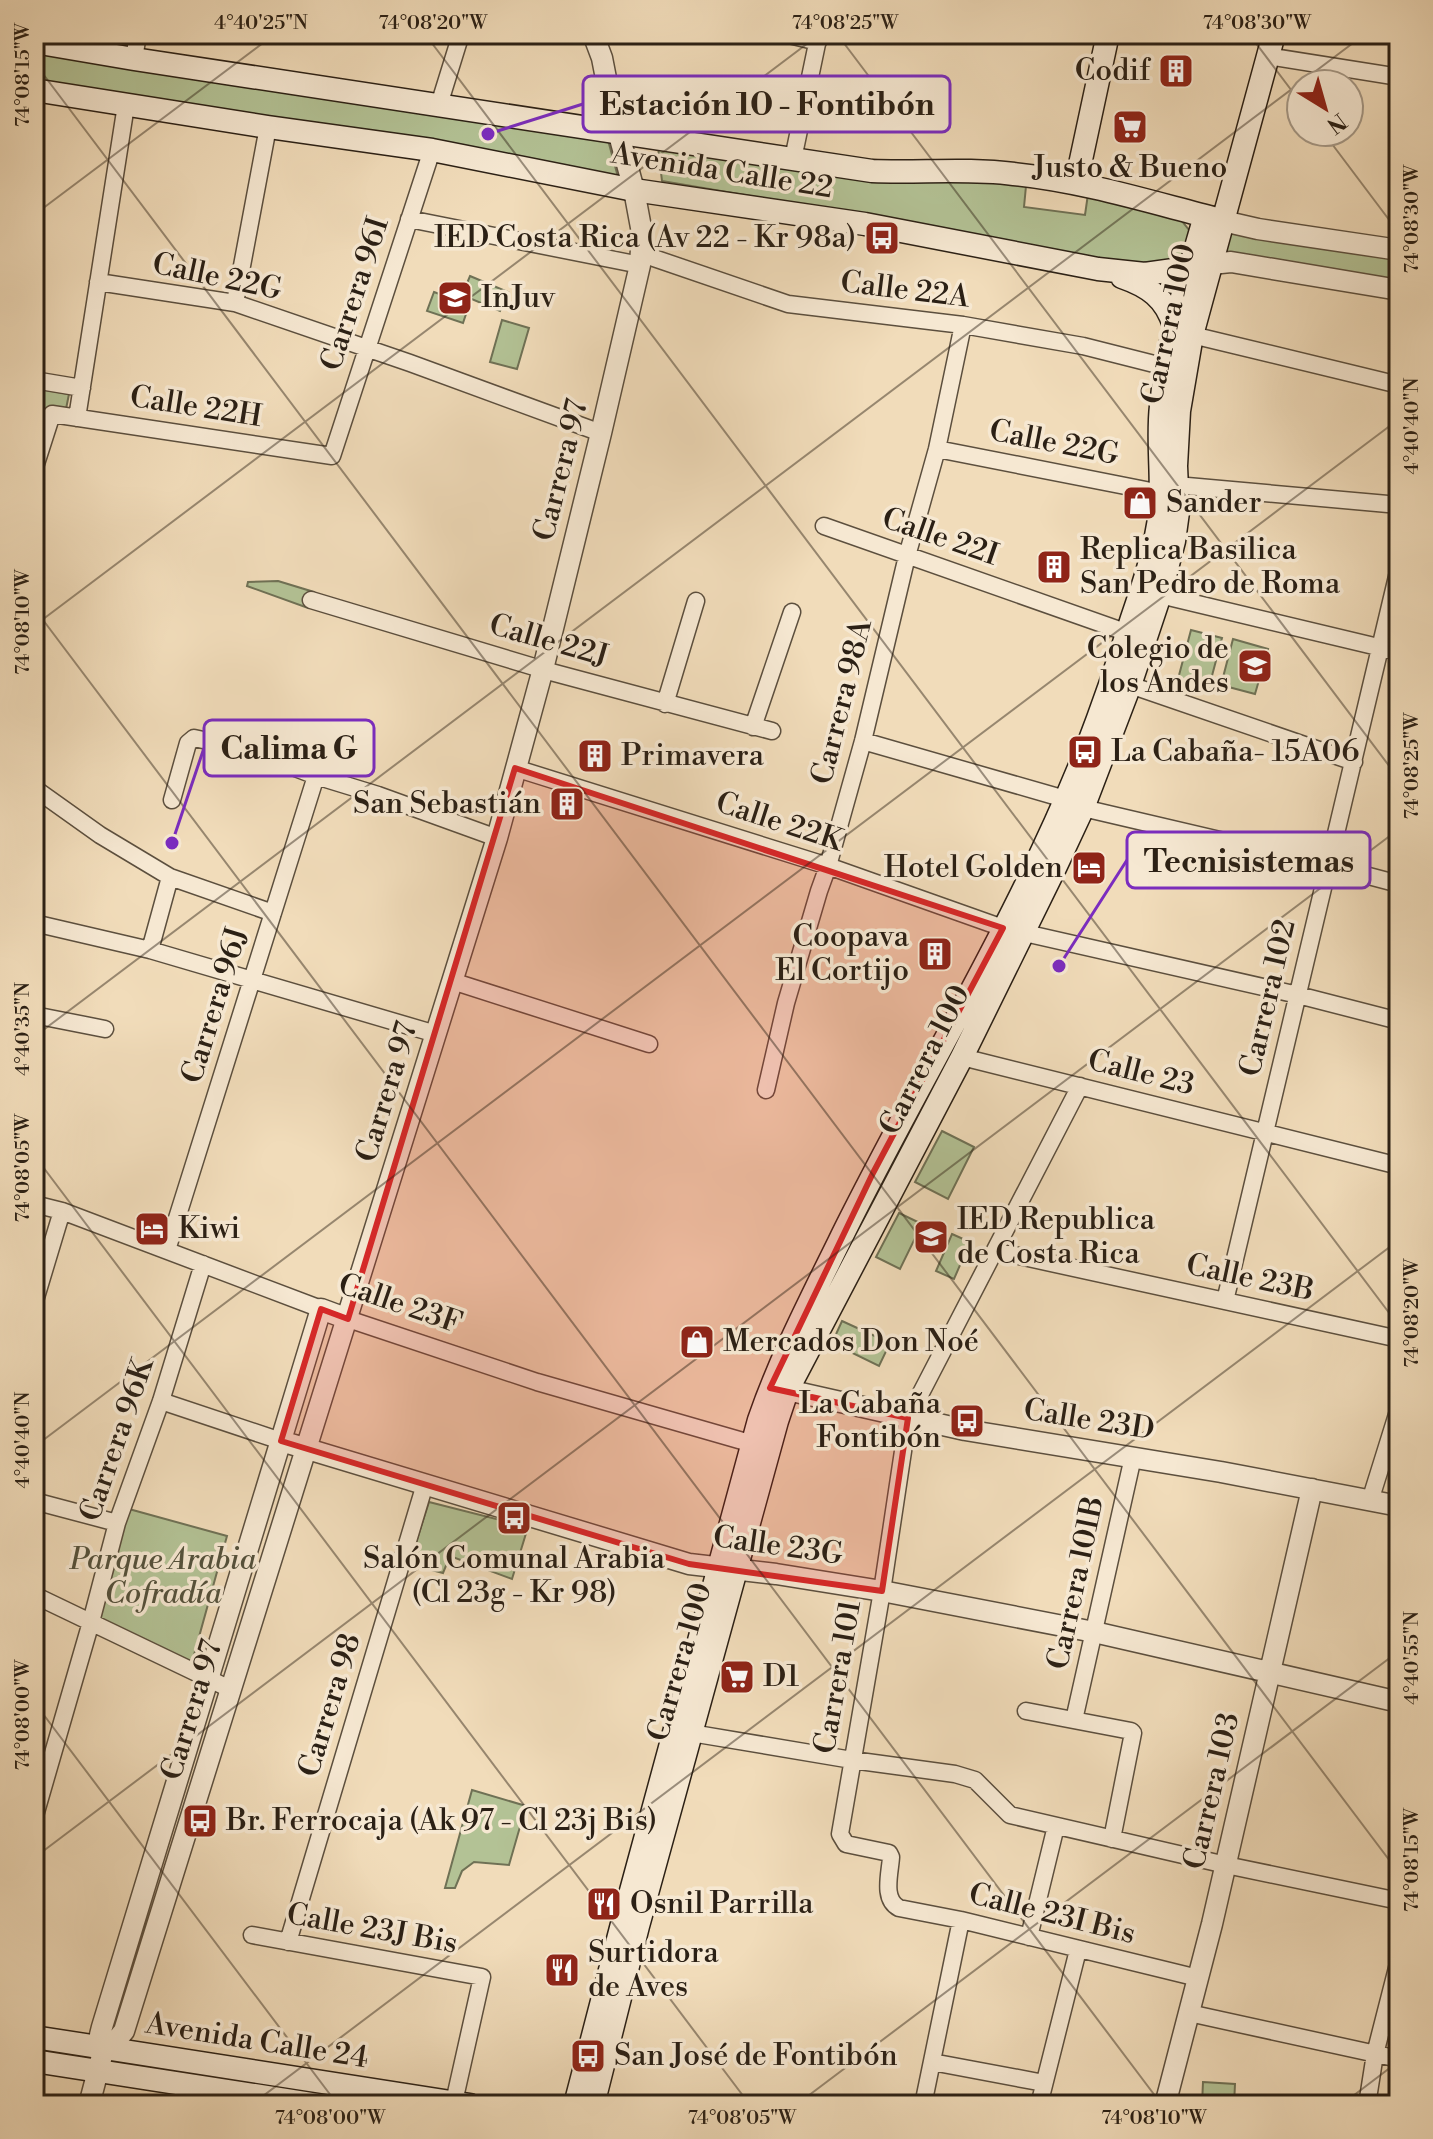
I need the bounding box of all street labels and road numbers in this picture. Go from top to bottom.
street label: Avenida Calle 22 [607,135,836,207]
street label: Carrera 96I [312,212,398,376]
street label: Carrera 100 [1133,240,1205,408]
street label: Calle 22G [149,245,285,309]
street label: Calle 22A [838,263,973,317]
street label: Calle 22H [127,378,265,436]
street label: Carrera 97 [525,395,597,545]
street label: Calle 22G [986,412,1122,474]
street label: Calle 22I [877,499,1004,575]
street label: Calle 22J [485,606,613,676]
street label: Carrera 98A [803,614,881,788]
street label: Calle 22K [711,784,849,861]
street label: Carrera 102 [1232,916,1304,1080]
street label: Carrera 96J [173,922,257,1088]
street label: Carrera 100 [871,979,979,1141]
street label: Carrera 97 [348,1017,426,1167]
street label: Calle 23 [1084,1041,1198,1105]
street label: Calle 23B [1183,1246,1317,1310]
street label: Calle 23F [333,1265,467,1343]
street label: Carrera 96K [71,1352,163,1526]
street label: Calle 23D [1021,1391,1157,1449]
street label: Carrera 101B [1039,1493,1113,1673]
street label: Calle 23G [711,1518,845,1574]
street label: Carrera 100 [639,1578,721,1746]
street label: Carrera 101 [806,1597,870,1757]
street label: Carrera 98 [290,1629,370,1781]
street label: Carrera 97 [153,1635,231,1785]
street label: Carrera 103 [1176,1709,1248,1873]
street label: Calle 23I Bis [965,1875,1139,1953]
street label: Calle 23J Bis [284,1895,460,1963]
street label: Avenida Calle 24 [142,2004,371,2077]

